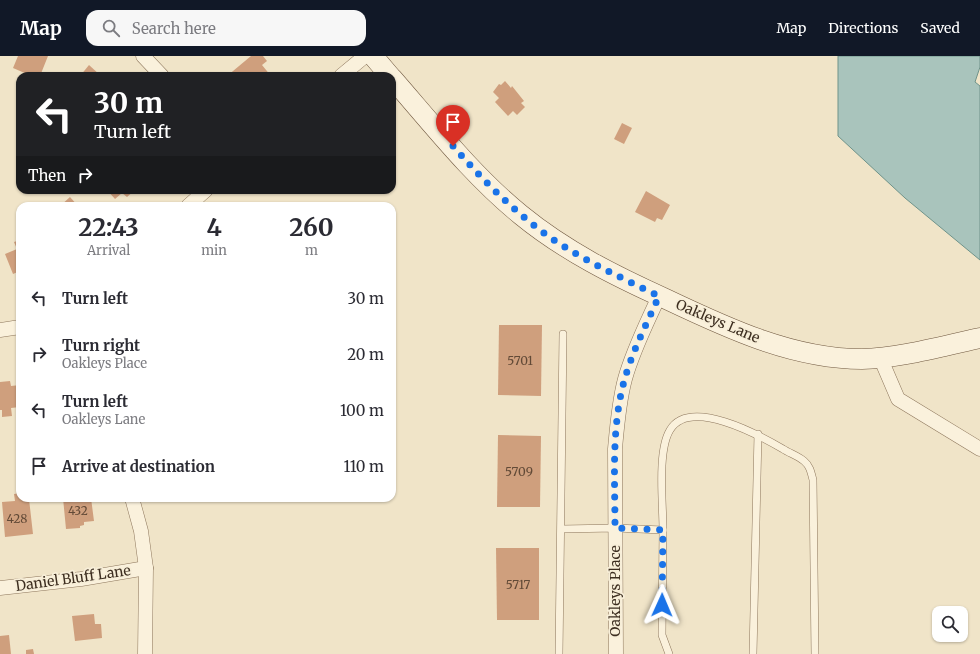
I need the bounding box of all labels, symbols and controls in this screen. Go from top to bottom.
search box [86,10,366,46]
text: Map [20,16,62,40]
icon: search [100,17,122,39]
text: Search here [132,19,216,38]
text: Map [776,19,806,37]
text: Directions [828,19,898,37]
text: Saved [920,19,960,37]
text: 30 m [94,85,163,121]
icon: left [28,88,80,140]
pin [436,105,470,146]
icon: arrive [442,111,464,133]
text: Turn left [94,120,171,143]
icon: right [74,164,96,186]
text: Then [28,166,66,185]
text: 22:43 [78,212,139,243]
text: 4 [206,212,222,243]
text: 260 [289,212,334,243]
text: Arrival [87,242,130,259]
text: min [201,242,227,259]
text: m [305,242,318,259]
icon: left [28,287,50,309]
text: Turn left [62,289,128,308]
text: 30 m [347,289,384,308]
street label: Oakleys Lane [673,295,763,347]
text: Turn right [62,336,140,355]
icon: right [28,343,50,365]
text: 20 m [347,345,384,364]
house number: 5701 [507,353,533,368]
text: Oakleys Place [62,355,147,372]
text: Turn left [62,392,128,411]
icon: left [28,399,50,421]
text: 100 m [340,401,384,420]
text: Oakleys Lane [62,411,145,428]
icon: arrive [28,455,50,477]
text: Arrive at destination [62,457,215,476]
text: 110 m [343,457,384,476]
house number: 5709 [505,464,533,479]
house number: 432 [68,503,88,518]
house number: 428 [7,511,27,526]
street label: Oakleys Place [606,545,624,637]
street label: Daniel Bluff Lane [14,561,132,595]
house number: 5717 [506,577,530,592]
position arrow [641,584,683,626]
map controls [932,606,968,642]
button: search [932,606,968,642]

